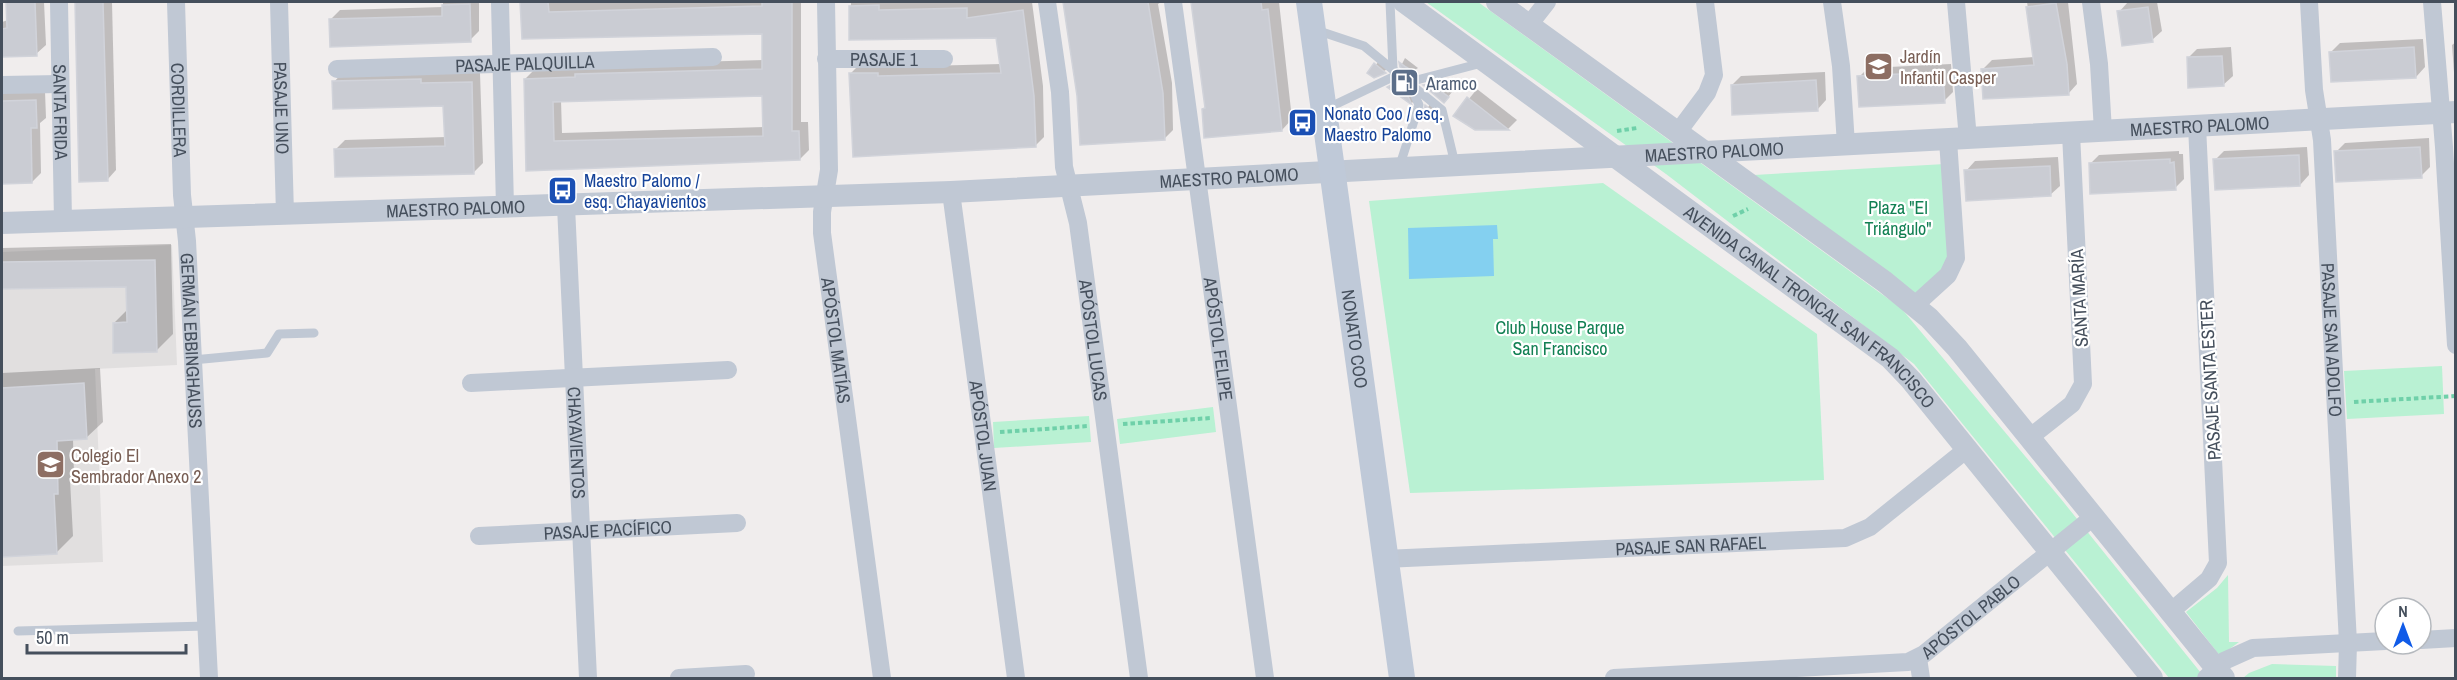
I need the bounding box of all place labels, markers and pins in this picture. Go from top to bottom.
place label: Jardín Infantil Casper [1900,44,1996,90]
school or university icon: Jardín Infantil Casper [1863,50,1895,82]
fuel station icon: Aramco [1389,67,1421,99]
place label: Aramco [1425,71,1477,96]
place label: Nonato Coo / esq. Maestro Palomo [1324,101,1443,147]
bus stop icon: Nonato Coo / esq. Maestro Palomo [1287,107,1319,139]
place label: Maestro Palomo / esq. Chayavientos [584,168,706,214]
bus stop icon: Maestro Palomo / esq. Chayavientos [547,174,579,206]
place label: Colegio El Sembrador Anexo 2 [71,443,201,489]
school or university icon: Colegio El Sembrador Anexo 2 [34,449,66,481]

